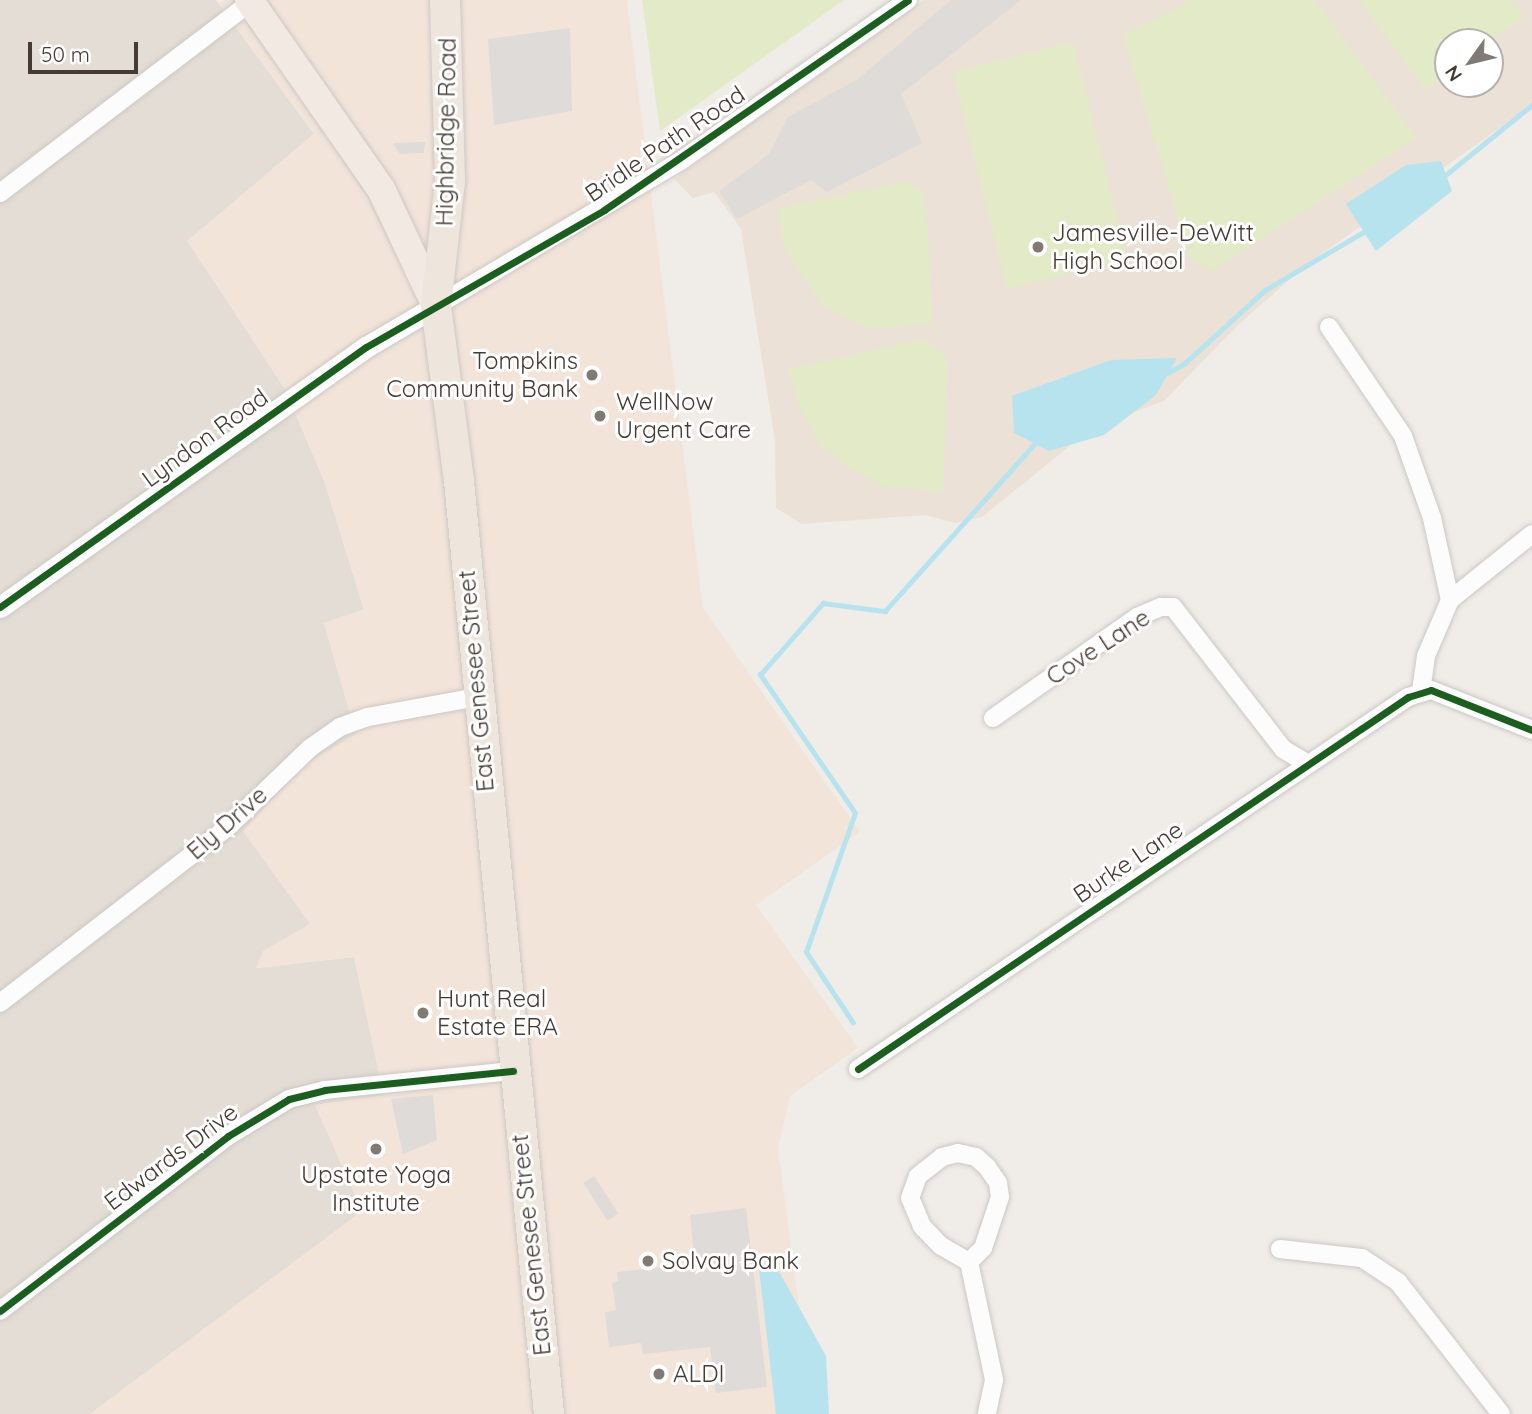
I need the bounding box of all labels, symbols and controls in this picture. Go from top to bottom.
scale bar [32,28,142,72]
north arrow [1434,28,1504,98]
street label: Highbridge Road [430,37,462,227]
text: 50 m [41,41,90,67]
text: N [1439,61,1467,86]
street label: Bridle Path Road [580,80,750,208]
place label: Jamesville-DeWitt High School [1052,219,1254,275]
marker: Jamesville-DeWitt High School [1030,239,1046,255]
place label: Tompkins Community Bank [386,347,578,403]
marker: Tompkins Community Bank [584,367,600,383]
street label: Lyndon Road [136,383,274,493]
place label: WellNow Urgent Care [616,388,751,444]
marker: WellNow Urgent Care [590,406,610,426]
street label: East Genesee Street [452,569,500,793]
street label: Cove Lane [1041,603,1155,691]
street label: Ely Drive [181,780,273,866]
street label: Burke Lane [1068,815,1188,909]
place label: Hunt Real Estate ERA [437,985,558,1041]
marker: Hunt Real Estate ERA [415,1005,431,1021]
street label: Edwards Drive [99,1097,243,1217]
street label: East Genesee Street [505,1133,557,1357]
marker: Upstate Yoga Institute [368,1141,384,1157]
place label: Upstate Yoga Institute [301,1161,451,1217]
place label: Solvay Bank [662,1247,799,1275]
marker: Solvay Bank [640,1253,656,1269]
place label: ALDI [673,1360,725,1388]
marker: ALDI [651,1366,667,1382]

